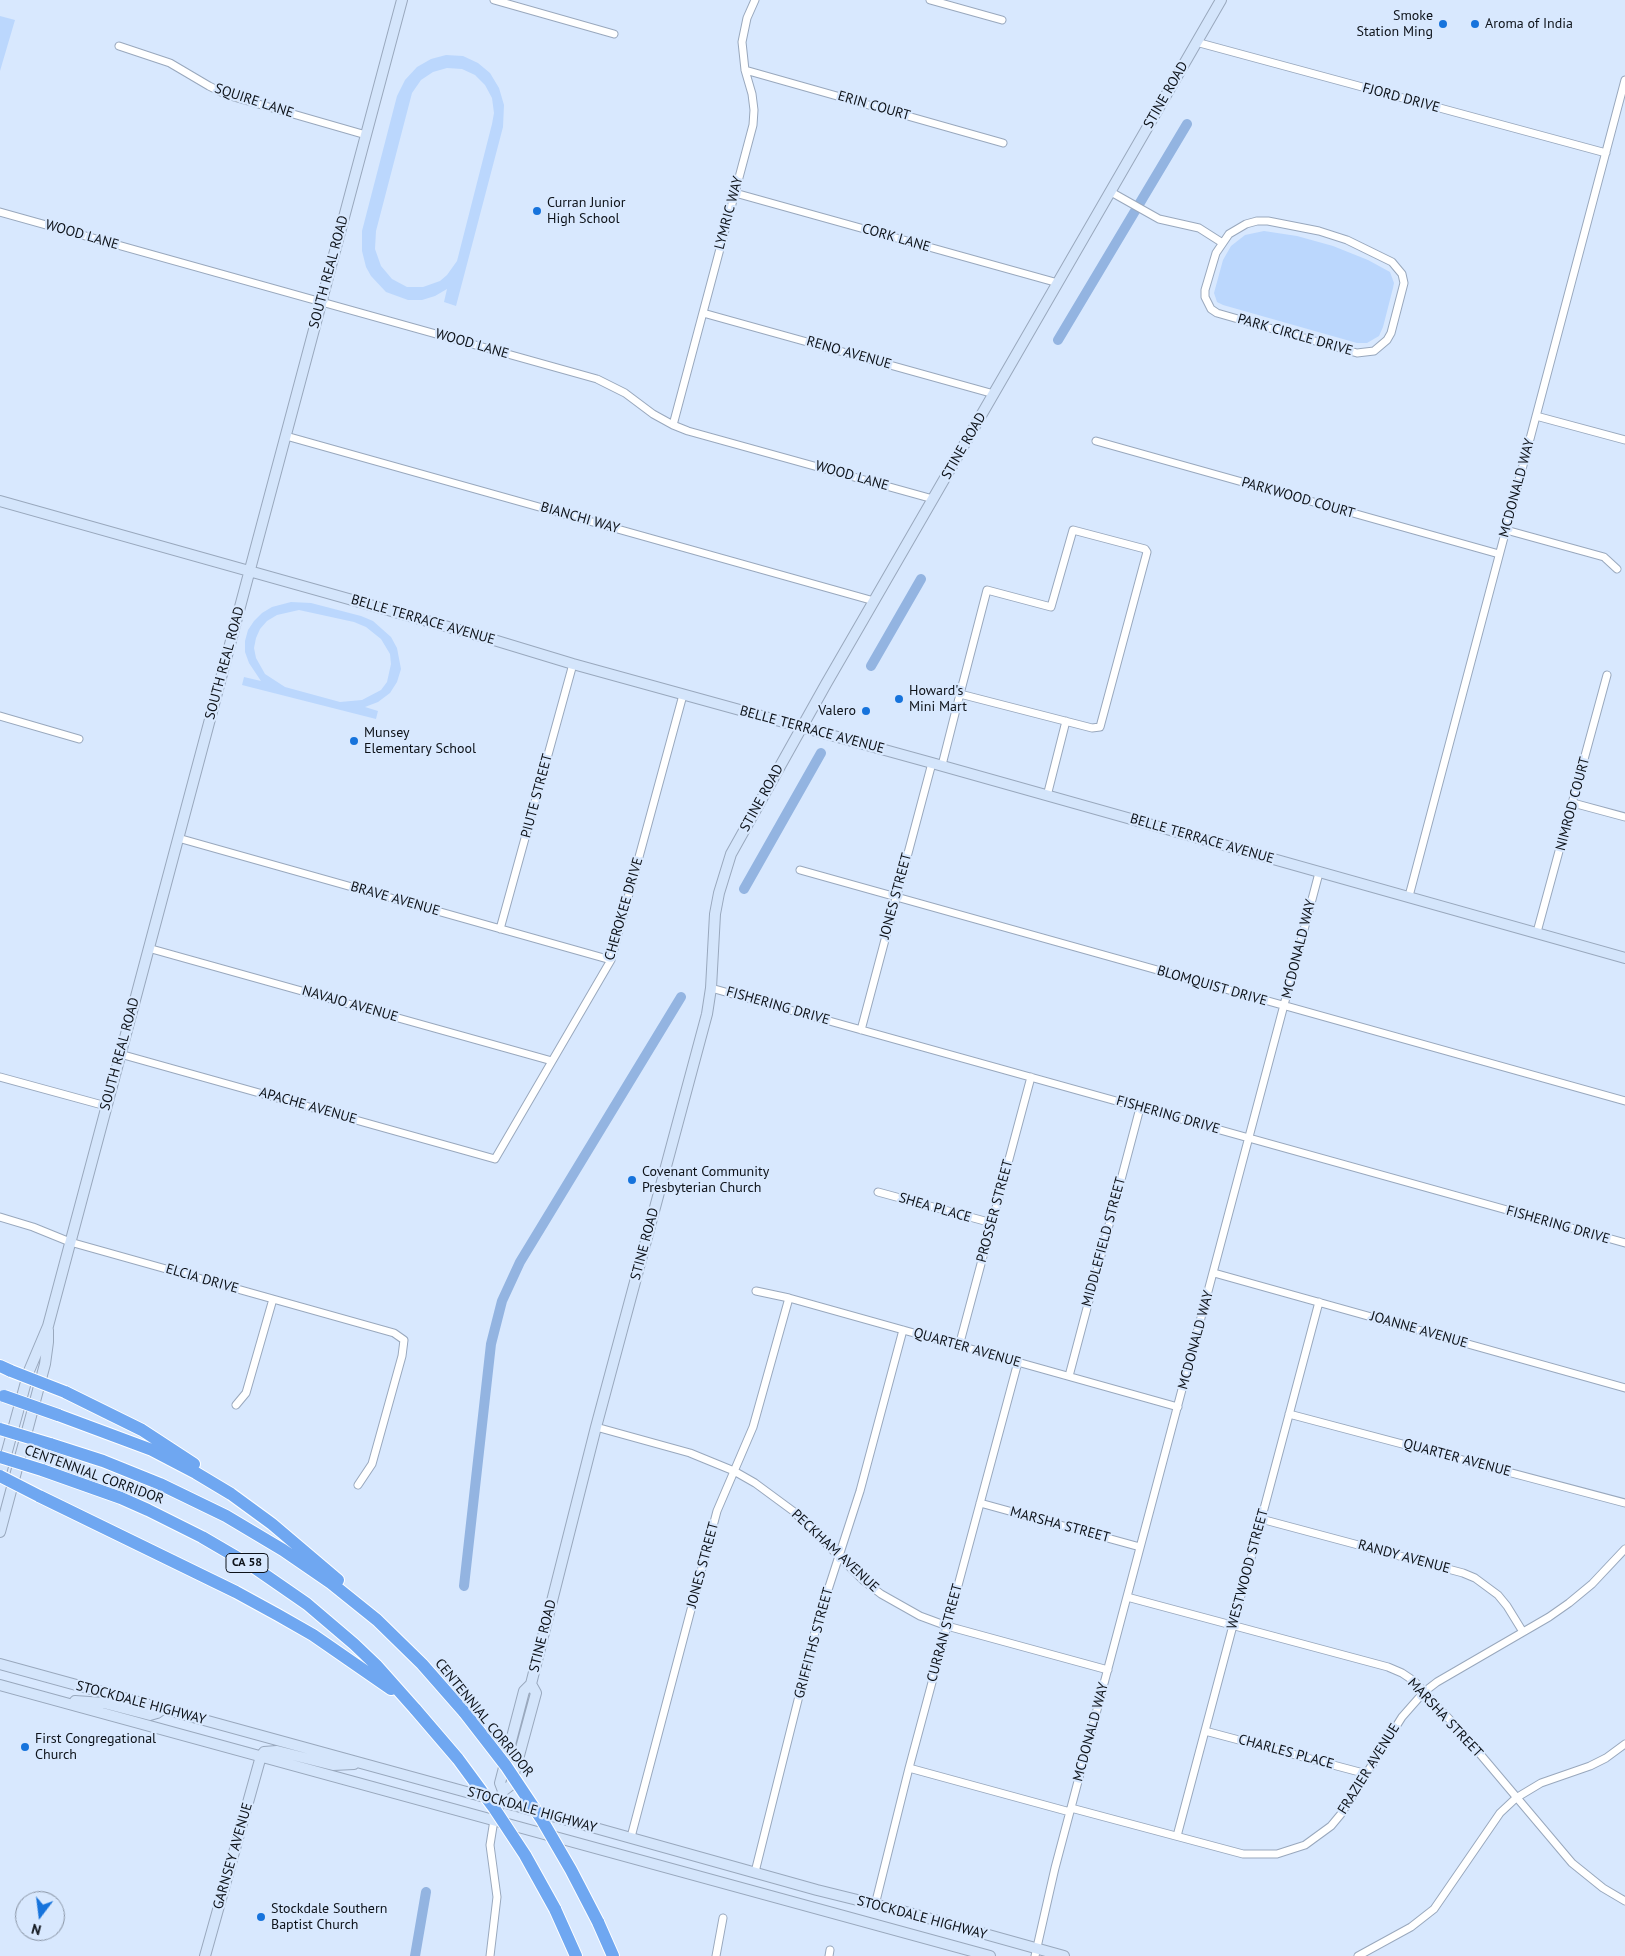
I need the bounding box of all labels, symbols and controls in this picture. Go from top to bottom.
place label: Smoke Station Ming [1356,8,1433,40]
place label: Aroma of India [1485,16,1573,32]
marker: Smoke Station Ming [1437,18,1449,30]
marker: Aroma of India [1469,18,1481,30]
street label: STINE ROAD [1140,59,1192,131]
street label: SQUIRE LANE [212,80,296,122]
street label: FJORD DRIVE [1361,80,1441,116]
street label: ERIN COURT [836,88,912,124]
street label: LYMRIC WAY [711,175,747,251]
place label: Curran Junior High School [547,195,625,228]
marker: Curran Junior High School [531,205,543,217]
street label: SOUTH REAL ROAD [306,214,352,330]
street label: WOOD LANE [43,216,121,254]
street label: CORK LANE [860,220,932,256]
street label: PARK CIRCLE DRIVE [1235,311,1355,359]
street label: WOOD LANE [433,325,511,363]
street label: RENO AVENUE [805,333,893,373]
street label: STINE ROAD [938,410,990,482]
street label: MCDONALD WAY [1496,437,1538,539]
street label: WOOD LANE [813,457,891,495]
street label: PARKWOOD COURT [1239,474,1357,522]
street label: BIANCHI WAY [539,499,621,537]
street label: BELLE TERRACE AVENUE [349,591,497,649]
street label: SOUTH REAL ROAD [202,605,248,721]
place label: Howard's Mini Mart [909,683,967,716]
marker: Howard's Mini Mart [893,693,905,705]
street label: BELLE TERRACE AVENUE [738,703,886,757]
place label: Valero [818,703,856,719]
marker: Valero [860,705,872,717]
place label: Munsey Elementary School [364,725,476,758]
marker: Munsey Elementary School [348,735,360,747]
street label: PIUTE STREET [518,752,556,840]
street label: NIMROD COURT [1552,755,1594,853]
street label: STINE ROAD [737,761,787,835]
street label: BELLE TERRACE AVENUE [1128,810,1276,868]
street label: JONES STREET [876,851,916,941]
street label: CHEROKEE DRIVE [601,855,647,963]
street label: BRAVE AVENUE [348,878,442,920]
street label: MCDONALD WAY [1279,898,1319,1000]
street label: BLOMQUIST DRIVE [1155,962,1269,1010]
street label: NAVAJO AVENUE [300,982,400,1026]
street label: FISHERING DRIVE [724,983,832,1029]
street label: SOUTH REAL ROAD [97,996,143,1112]
street label: APACHE AVENUE [257,1084,359,1128]
street label: FISHERING DRIVE [1114,1092,1222,1138]
street label: PROSSER STREET [973,1158,1017,1264]
place label: Covenant Community Presbyterian Church [642,1164,769,1196]
marker: Covenant Community Presbyterian Church [626,1174,638,1186]
street label: MIDDLEFIELD STREET [1079,1175,1129,1309]
street label: SHEA PLACE [897,1190,973,1226]
street label: FISHERING DRIVE [1504,1202,1612,1248]
street label: STINE ROAD [627,1206,663,1282]
street label: ELCIA DRIVE [164,1261,240,1297]
street label: MCDONALD WAY [1175,1289,1217,1391]
street label: JOANNE AVENUE [1368,1308,1470,1352]
street label: QUARTER AVENUE [911,1325,1023,1371]
street label: QUARTER AVENUE [1401,1436,1513,1480]
street label: CENTENNIAL CORRIDOR [22,1442,166,1508]
street label: MARSHA STREET [1008,1504,1112,1546]
street label: PECKHAM AVENUE [788,1506,882,1596]
street label: WESTWOOD STREET [1224,1507,1272,1631]
street label: JONES STREET [683,1520,723,1610]
street label: RANDY AVENUE [1356,1537,1452,1577]
road number: CA 58 [226,1554,268,1572]
street label: CURRAN STREET [924,1582,966,1684]
street label: GRIFFITHS STREET [791,1586,837,1700]
street label: STINE ROAD [526,1598,560,1674]
street label: CENTENNIAL CORRIDOR [431,1655,537,1781]
street label: MARSHA STREET [1404,1675,1486,1761]
street label: STOCKDALE HIGHWAY [74,1678,208,1728]
street label: MCDONALD WAY [1070,1681,1112,1783]
street label: FRAZIER AVENUE [1334,1721,1404,1817]
place label: First Congregational Church [35,1731,156,1764]
street label: CHARLES PLACE [1236,1731,1336,1773]
marker: First Congregational Church [19,1741,31,1753]
street label: STOCKDALE HIGHWAY [465,1783,599,1837]
street label: GARNSEY AVENUE [210,1801,256,1911]
north arrow [15,1891,65,1941]
street label: STOCKDALE HIGHWAY [855,1893,989,1943]
place label: Stockdale Southern Baptist Church [271,1901,387,1934]
marker: Stockdale Southern Baptist Church [255,1911,267,1923]
text: N [30,1920,43,1939]

